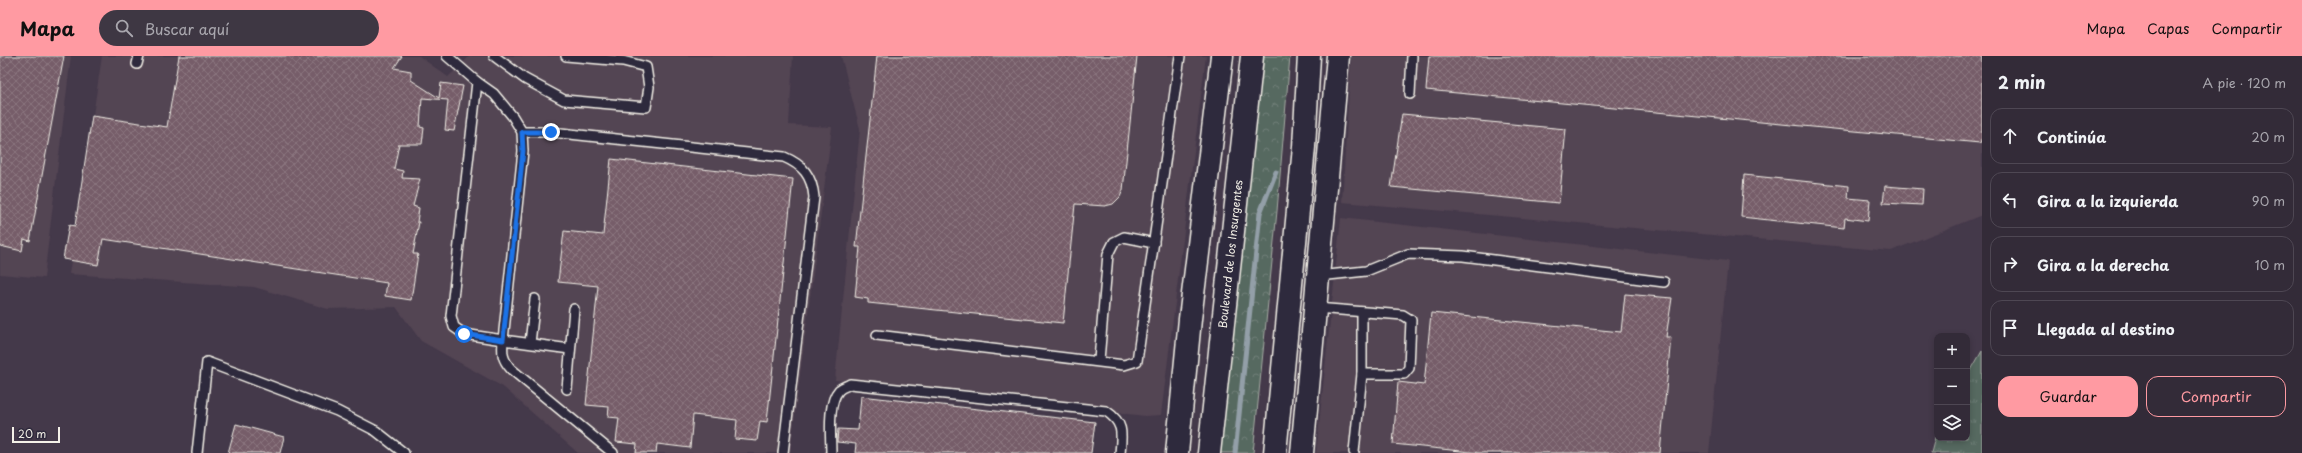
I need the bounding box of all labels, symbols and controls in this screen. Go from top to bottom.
search box [99,10,379,46]
text: Mapa [20,14,75,42]
icon: search [113,17,135,39]
text: Buscar aquí [145,17,229,40]
text: Mapa [2087,18,2125,39]
text: Capas [2147,18,2189,39]
text: Compartir [2211,18,2282,39]
text: 2 min [1998,69,2045,95]
text: A pie · 120 m [2203,73,2286,92]
route end [542,123,560,141]
icon: ahead [1999,125,2021,147]
text: Continúa [2037,125,2106,148]
text: 20 m [2251,127,2285,146]
street label: Boulevard de los Insurgentes [1214,179,1247,329]
icon: left [1999,189,2021,211]
text: Gira a la izquierda [2037,189,2178,212]
text: 90 m [2252,191,2285,210]
icon: right [1999,253,2021,275]
text: Gira a la derecha [2037,253,2169,276]
text: 10 m [2255,255,2285,274]
icon: arrive [1999,317,2021,339]
text: Llegada al destino [2037,317,2175,340]
route start [455,325,473,343]
map controls [1934,333,1970,441]
button: + [1934,333,1970,369]
button: − [1934,369,1970,405]
button: Guardar [1998,376,2138,417]
button: Compartir [2146,376,2286,417]
button: layers [1934,405,1970,441]
scale bar [12,425,60,444]
text: 20 m [18,425,46,442]

